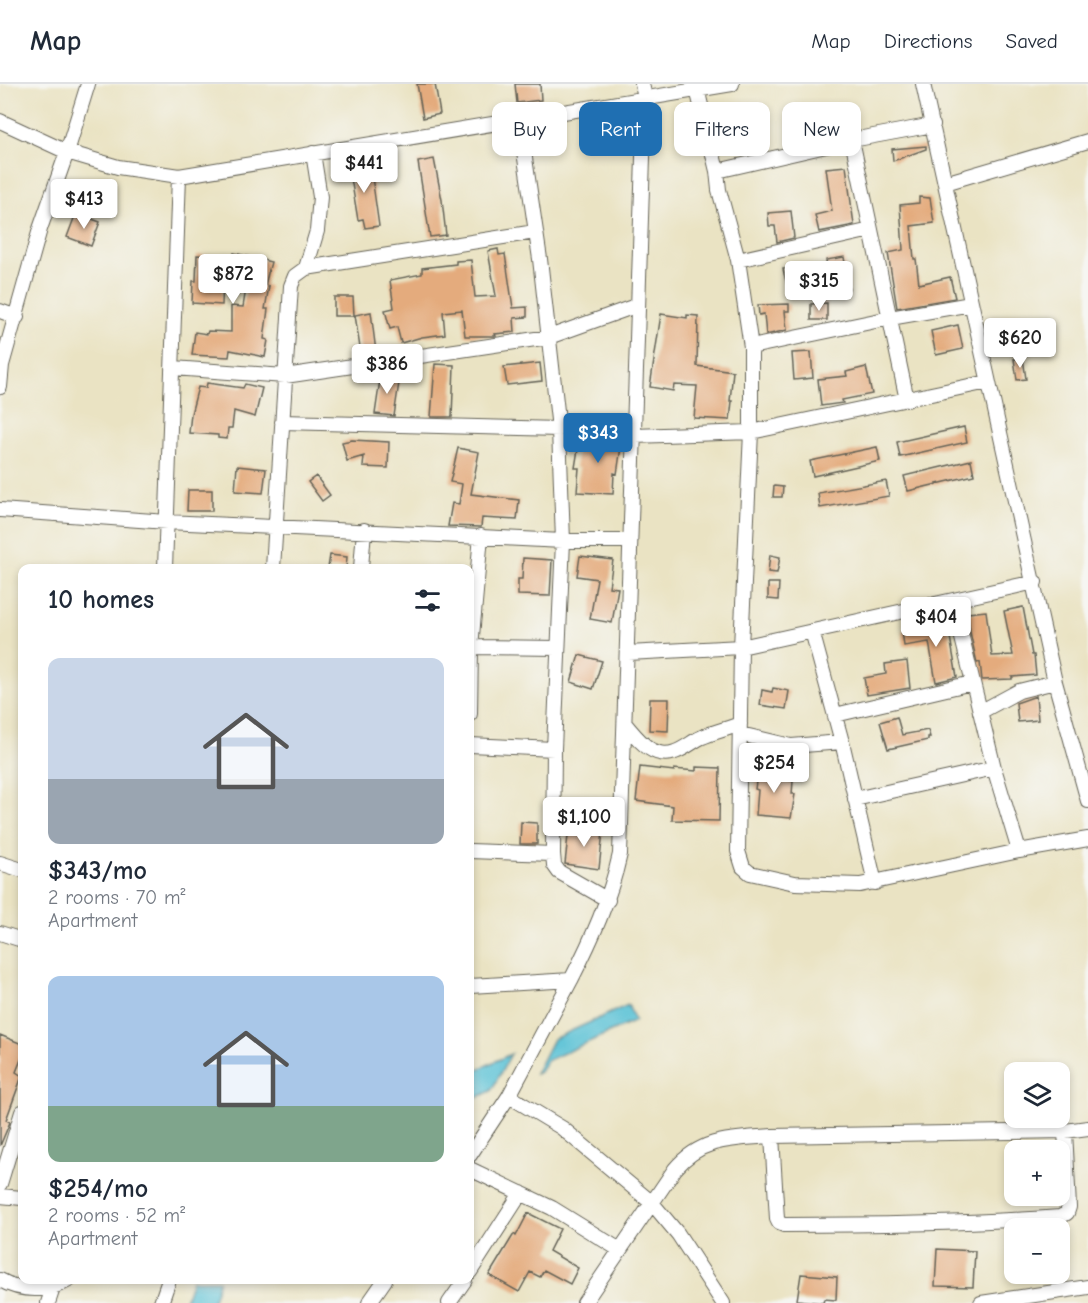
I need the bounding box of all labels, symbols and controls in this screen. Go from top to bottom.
text: Map [30,25,81,57]
text: Map [811,29,851,53]
text: Directions [884,29,973,53]
text: Saved [1006,29,1058,53]
chip: Buy [492,102,567,156]
chip: Rent [579,102,662,156]
chip: Filters [674,102,770,156]
chip: New [782,102,861,156]
pin: $441 [328,143,400,194]
text: $441 [345,151,383,174]
pin: $413 [48,179,120,230]
text: $413 [64,187,104,210]
pin: $872 [197,254,269,305]
pin: $315 [783,261,855,312]
text: $872 [212,262,254,285]
text: $315 [799,269,839,292]
pin: $620 [984,318,1056,369]
text: $620 [998,326,1042,349]
pin: $386 [351,344,423,395]
text: $386 [366,352,408,375]
pin: $343 [562,413,634,464]
text: $343 [577,421,619,444]
icon: filters [411,584,444,617]
text: 10 homes [48,585,154,615]
pin: $404 [900,597,972,648]
text: $404 [915,605,957,628]
icon: home [192,697,300,805]
pin: $254 [738,743,810,794]
text: $254 [753,751,795,774]
pin: $1,100 [535,797,633,848]
text: $1,100 [557,805,611,828]
text: $343/mo [48,856,147,886]
text: 2 rooms · 70 m² [48,886,185,909]
text: Apartment [48,909,138,932]
icon: home [192,1015,300,1123]
map controls [1004,1062,1070,1284]
button: layers [1004,1062,1070,1128]
button: + [1004,1140,1070,1206]
text: $254/mo [48,1174,148,1204]
text: 2 rooms · 52 m² [48,1204,185,1227]
button: − [1004,1218,1070,1284]
text: Apartment [48,1227,138,1250]

